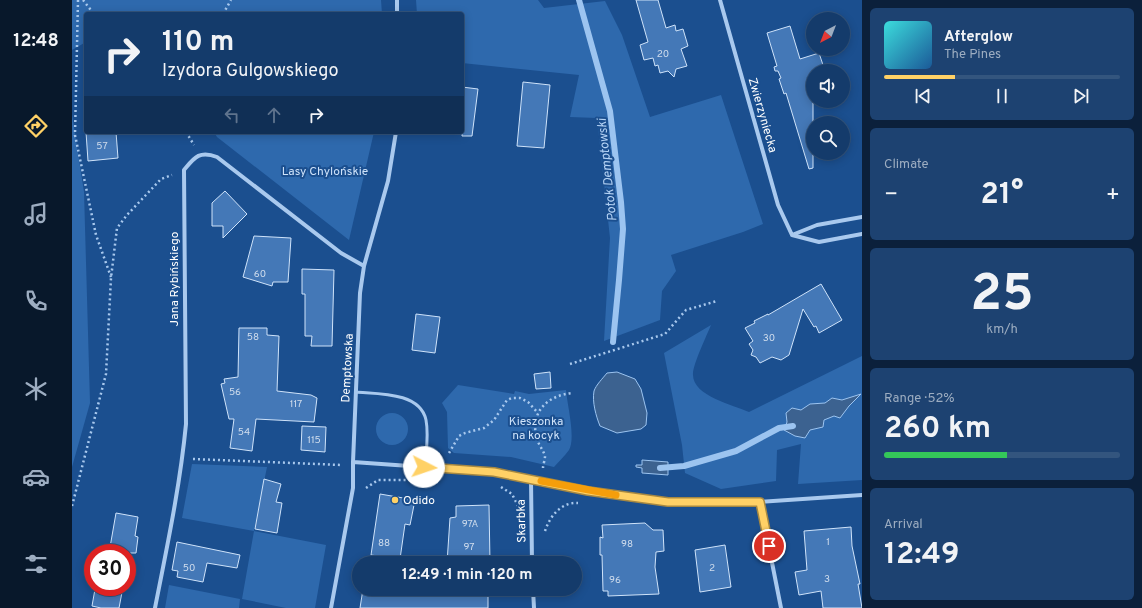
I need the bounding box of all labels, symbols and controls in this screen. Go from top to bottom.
north arrow [806,12,850,56]
map controls [806,12,850,160]
text: 110 m [162,25,234,61]
icon: right [96,28,148,80]
text: Afterglow [944,28,1013,47]
text: 12:48 [13,30,59,53]
text: The Pines [944,47,1001,63]
house number: 20 [657,48,669,61]
text: Izydora Gulgowskiego [162,60,338,83]
button: sound [806,64,850,108]
street label: Zwierzyniecka [744,76,780,155]
icon: previous [912,85,934,107]
icon: pause [991,85,1013,107]
icon: next [1070,85,1092,107]
icon: left [221,104,243,126]
icon: ahead [263,104,285,126]
icon: right [305,104,327,126]
icon: directions [22,112,50,140]
button: search [806,116,850,160]
water label: Potok Demptowski [595,117,621,222]
house number: 57 [96,140,108,153]
text: Climate [884,157,929,173]
park label: Lasy Chylońskie [282,164,368,180]
text: 21° [981,177,1023,214]
text: − [884,182,898,209]
text: + [1106,182,1120,209]
icon: music [22,200,50,228]
street label: Jana Rybińskiego [167,231,183,326]
text: 25 [970,263,1034,329]
house number: 60 [254,268,266,281]
icon: phone [22,287,50,315]
text: km/h [986,322,1018,338]
house number: 58 [247,331,259,344]
house number: 30 [763,332,775,345]
street label: Demptowska [338,333,358,403]
icon: climate [22,375,50,403]
house number: 56 [229,386,241,399]
text: Range · 52% [884,391,955,407]
house number: 117 [290,398,302,411]
text: 260 km [884,411,991,448]
park label: Kieszonka na kocyk [509,414,563,444]
house number: 54 [238,426,250,439]
house number: 115 [307,434,321,447]
position arrow [403,446,445,488]
icon: car [22,463,50,491]
place label: Odido [403,493,435,509]
marker: Odido [390,495,400,505]
street label: Skarbka [514,499,530,543]
text: Arrival [884,517,923,533]
house number: 97A [462,518,478,531]
pin [752,529,786,563]
icon: arrive [758,535,780,557]
house number: 1 [826,536,830,549]
house number: 88 [378,537,390,550]
text: 12:49 [884,537,959,574]
house number: 98 [621,538,633,551]
house number: 97 [464,541,474,554]
speed limit sign: 30 [84,544,136,596]
icon: filters [22,550,50,578]
house number: 50 [183,562,195,575]
house number: 2 [709,562,715,575]
text: 12:49 · 1 min · 120 m [402,566,532,585]
house number: 3 [824,573,830,586]
house number: 96 [609,574,621,587]

